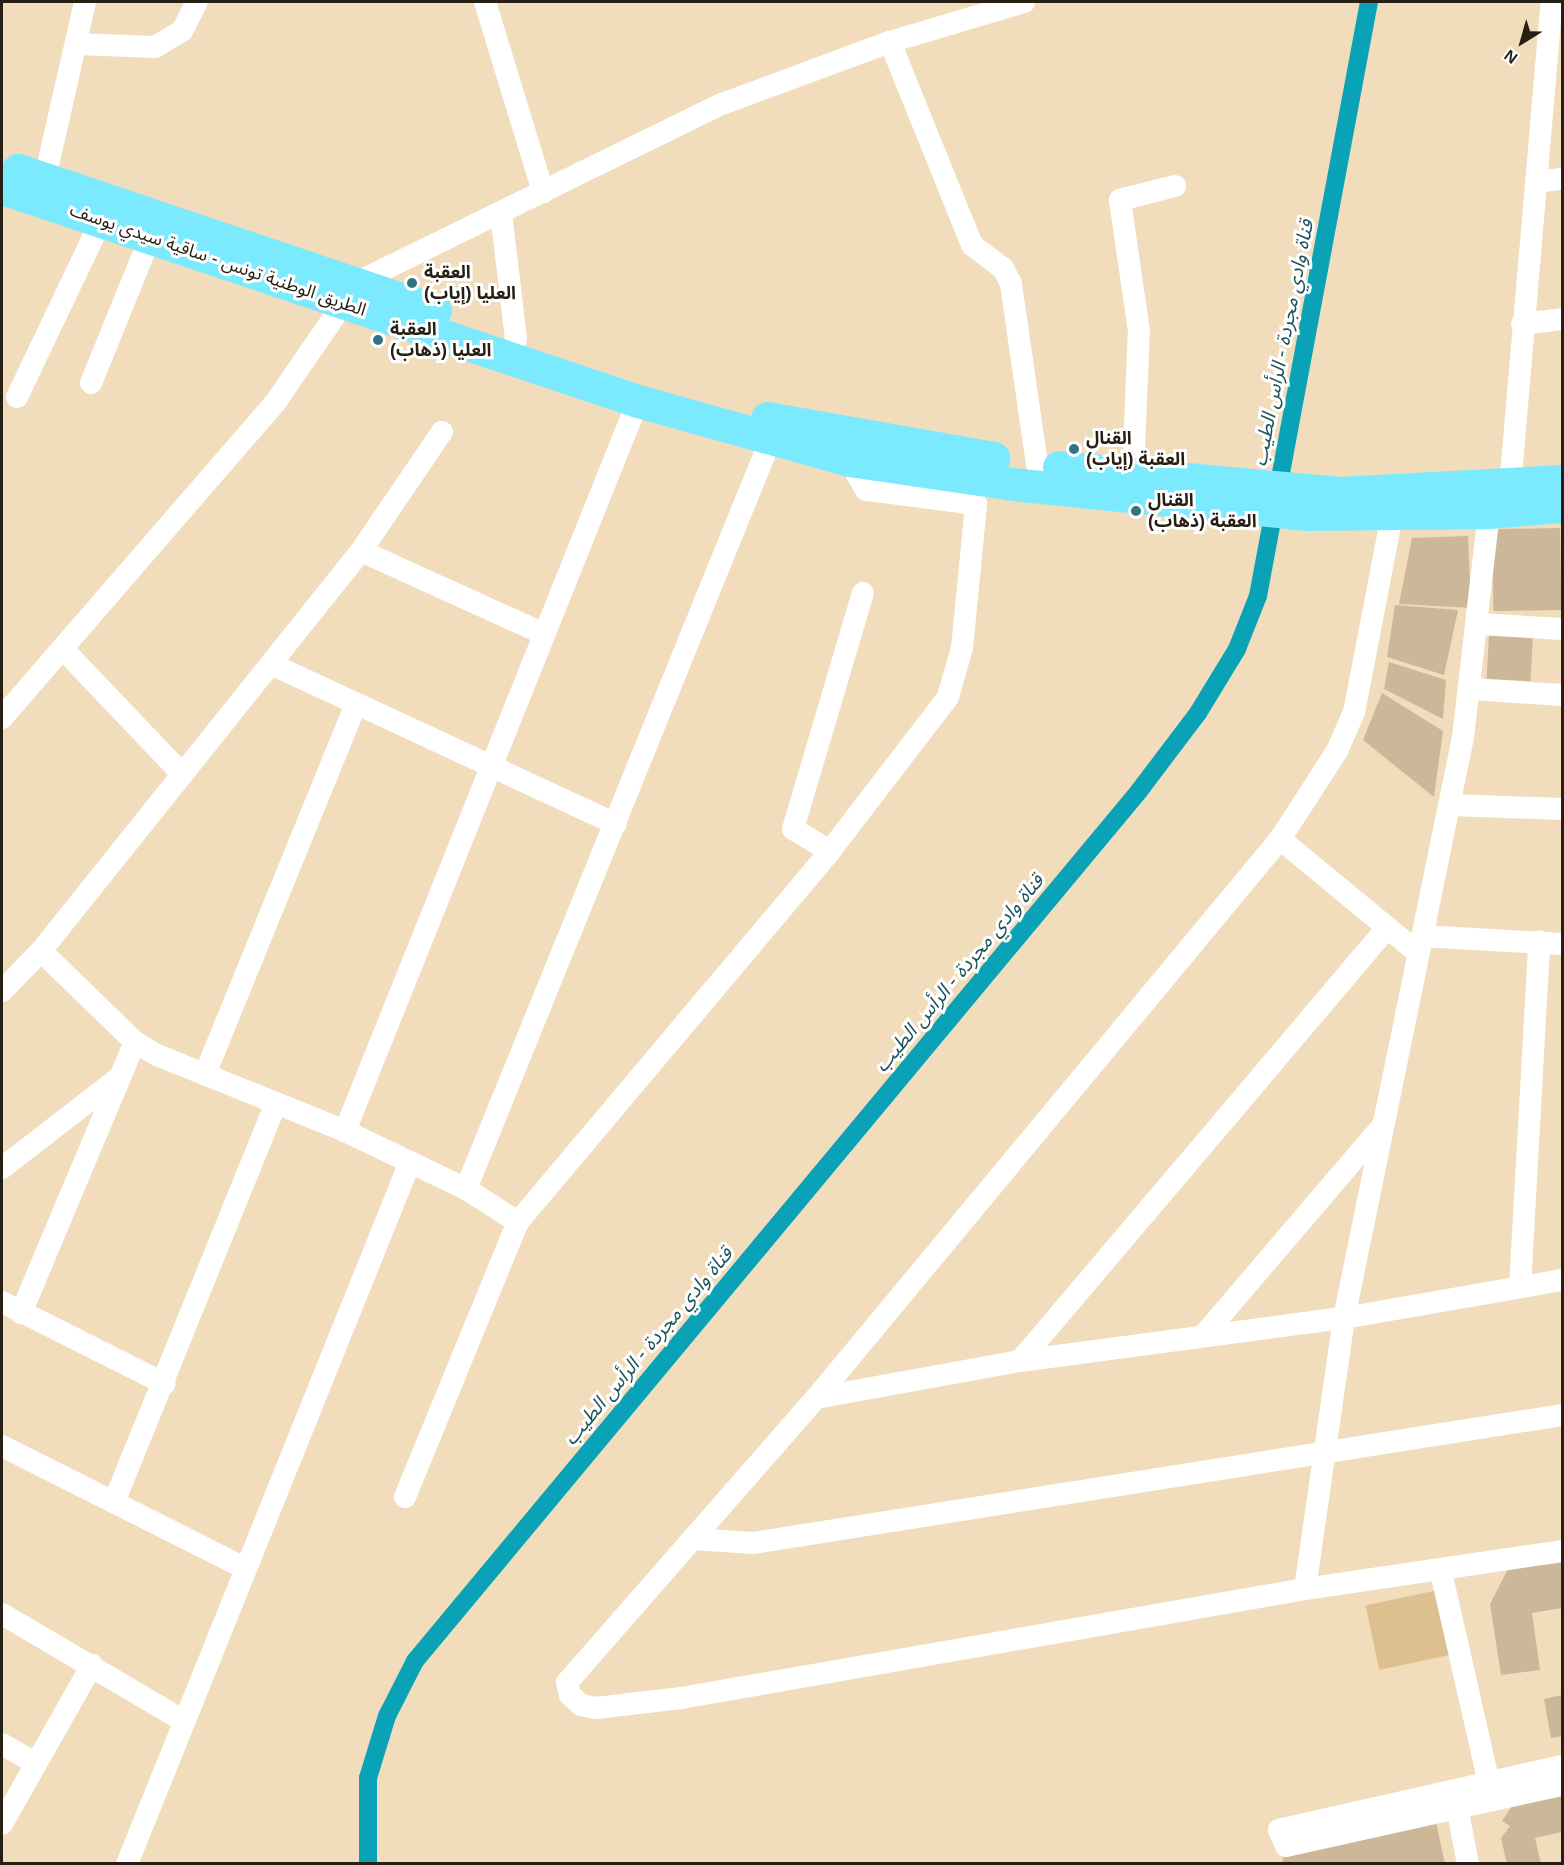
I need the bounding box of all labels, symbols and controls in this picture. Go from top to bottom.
north arrow [1492,12,1552,72]
text: N [1501,47,1521,67]
street label: الطريق الوطنية تونس - ساقية سيدي يوسف [67,199,369,321]
water label: قناة وادي مجردة - الرأس الطيب [1247,218,1319,468]
place label: العقبة العليا (إياب) [424,262,516,304]
marker: العقبة العليا (إياب) [405,276,419,290]
place label: العقبة العليا (ذهاب) [390,319,491,362]
marker: العقبة العليا (ذهاب) [371,333,385,347]
place label: القنال العقبة (إياب) [1086,428,1185,470]
marker: القنال العقبة (إياب) [1067,442,1081,456]
place label: القنال العقبة (ذهاب) [1148,490,1257,532]
marker: القنال العقبة (ذهاب) [1129,504,1143,518]
water label: قناة وادي مجردة - الرأس الطيب [869,869,1049,1077]
water label: قناة وادي مجردة - الرأس الطيب [558,1242,738,1450]

